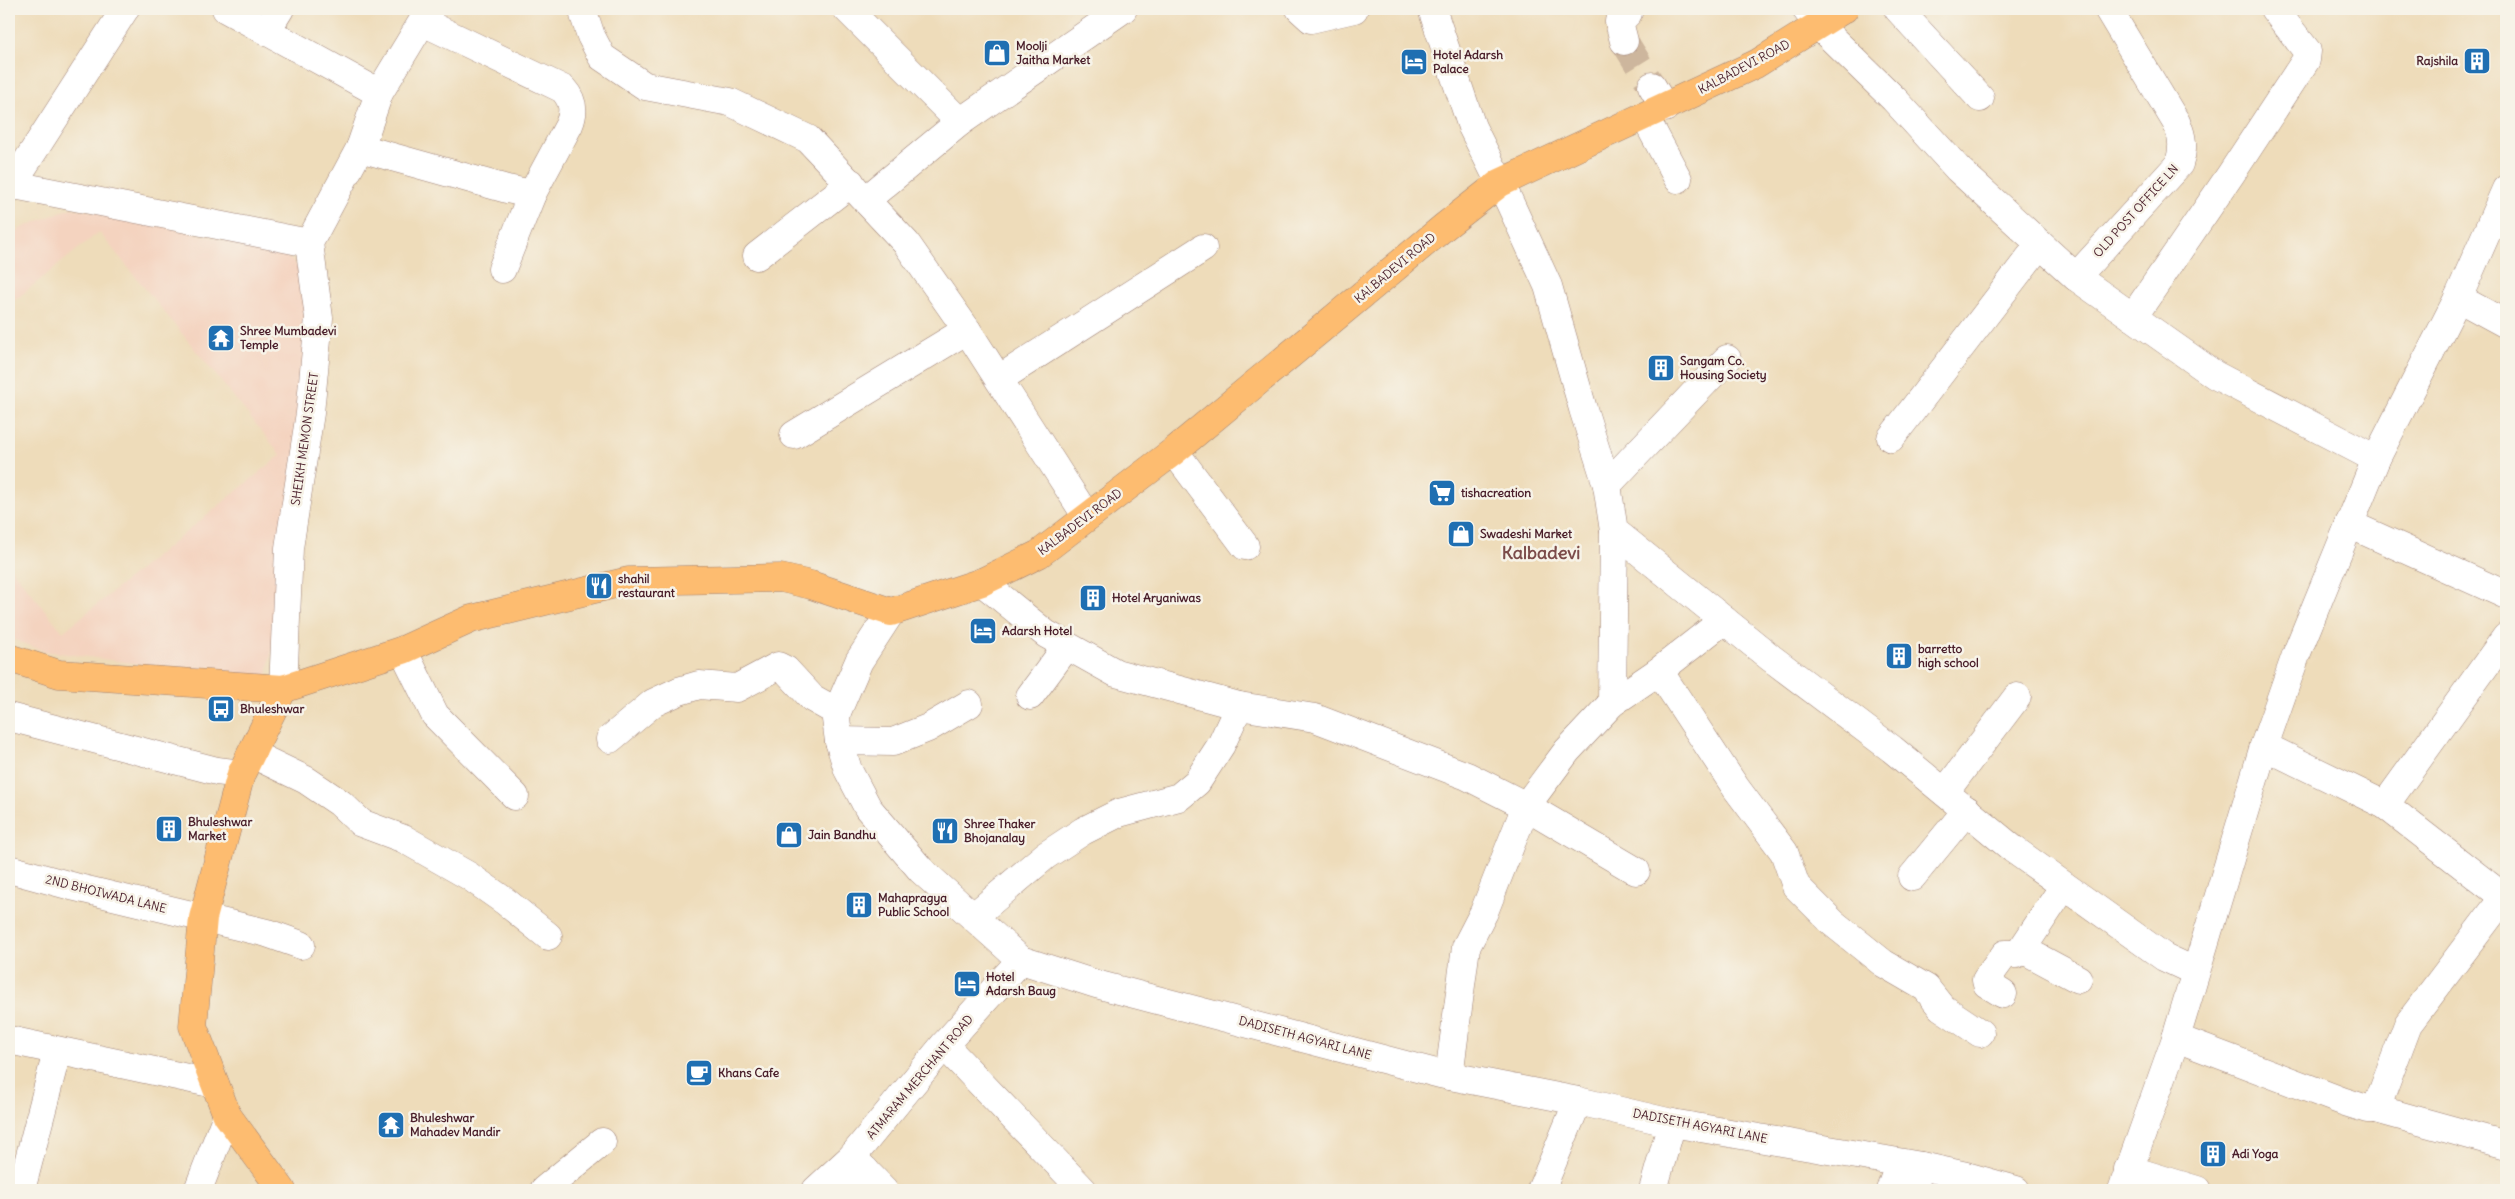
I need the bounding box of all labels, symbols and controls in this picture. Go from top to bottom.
street label: KALBADEVI ROAD [1695,36,1792,97]
shop icon: Moolji Jaitha Market [982,38,1012,68]
place label: Moolji Jaitha Market [1016,38,1091,67]
building icon: Rajshila [2462,46,2492,76]
hotel icon: Hotel Adarsh Palace [1399,47,1429,77]
place label: Hotel Adarsh Palace [1433,47,1503,76]
place label: Rajshila [2416,53,2458,68]
street label: OLD POST OFFICE LN [2090,161,2181,260]
street label: KALBADEVI ROAD [1351,229,1438,306]
temple icon: Shree Mumbadevi Temple [206,323,236,353]
place label: Shree Mumbadevi Temple [240,323,337,353]
building icon: Sangam Co. Housing Society [1646,353,1676,383]
place label: Sangam Co. Housing Society [1680,353,1767,383]
street label: SHEIKH MEMON STREET [288,371,321,506]
supermarket icon: tishacreation [1427,478,1457,508]
street label: KALBADEVI ROAD [1035,485,1125,558]
place label: tishacreation [1460,485,1531,500]
shop icon: Swadeshi Market [1446,519,1476,549]
place label: Swadeshi Market [1480,526,1573,541]
district label: Kalbadevi [1502,541,1580,564]
restaurant icon: shahil restaurant [584,571,614,601]
place label: shahil restaurant [618,571,676,600]
building icon: Hotel Aryaniwas [1078,583,1108,613]
place label: Hotel Aryaniwas [1112,590,1201,606]
hotel icon: Adarsh Hotel [968,616,998,646]
place label: Adarsh Hotel [1002,623,1072,638]
building icon: barretto high school [1884,641,1914,671]
place label: barretto high school [1918,641,1979,671]
bus stop icon: Bhuleshwar [206,694,236,724]
place label: Bhuleshwar [240,701,304,716]
building icon: Bhuleshwar Market [154,814,184,844]
place label: Bhuleshwar Market [188,814,252,843]
restaurant icon: Shree Thaker Bhojanalay [930,816,960,846]
place label: Shree Thaker Bhojanalay [964,816,1035,846]
shop icon: Jain Bandhu [774,820,804,850]
place label: Jain Bandhu [808,827,876,842]
street label: 2ND BHOIWADA LANE [44,871,168,916]
building icon: Mahapragya Public School [844,890,874,920]
place label: Mahapragya Public School [878,890,949,919]
hotel icon: Hotel Adarsh Baug [952,969,982,999]
place label: Hotel Adarsh Baug [986,969,1056,999]
street label: ATMARAM MERCHANT ROAD [863,1011,976,1142]
street label: DADISETH AGYARI LANE [1237,1013,1373,1062]
cafe icon: Khans Cafe [684,1058,714,1088]
place label: Khans Cafe [718,1065,780,1080]
street label: DADISETH AGYARI LANE [1632,1105,1769,1146]
temple icon: Bhuleshwar Mahadev Mandir [376,1110,406,1140]
place label: Bhuleshwar Mahadev Mandir [410,1110,501,1139]
building icon: Adi Yoga [2198,1139,2228,1169]
place label: Adi Yoga [2232,1146,2279,1162]

